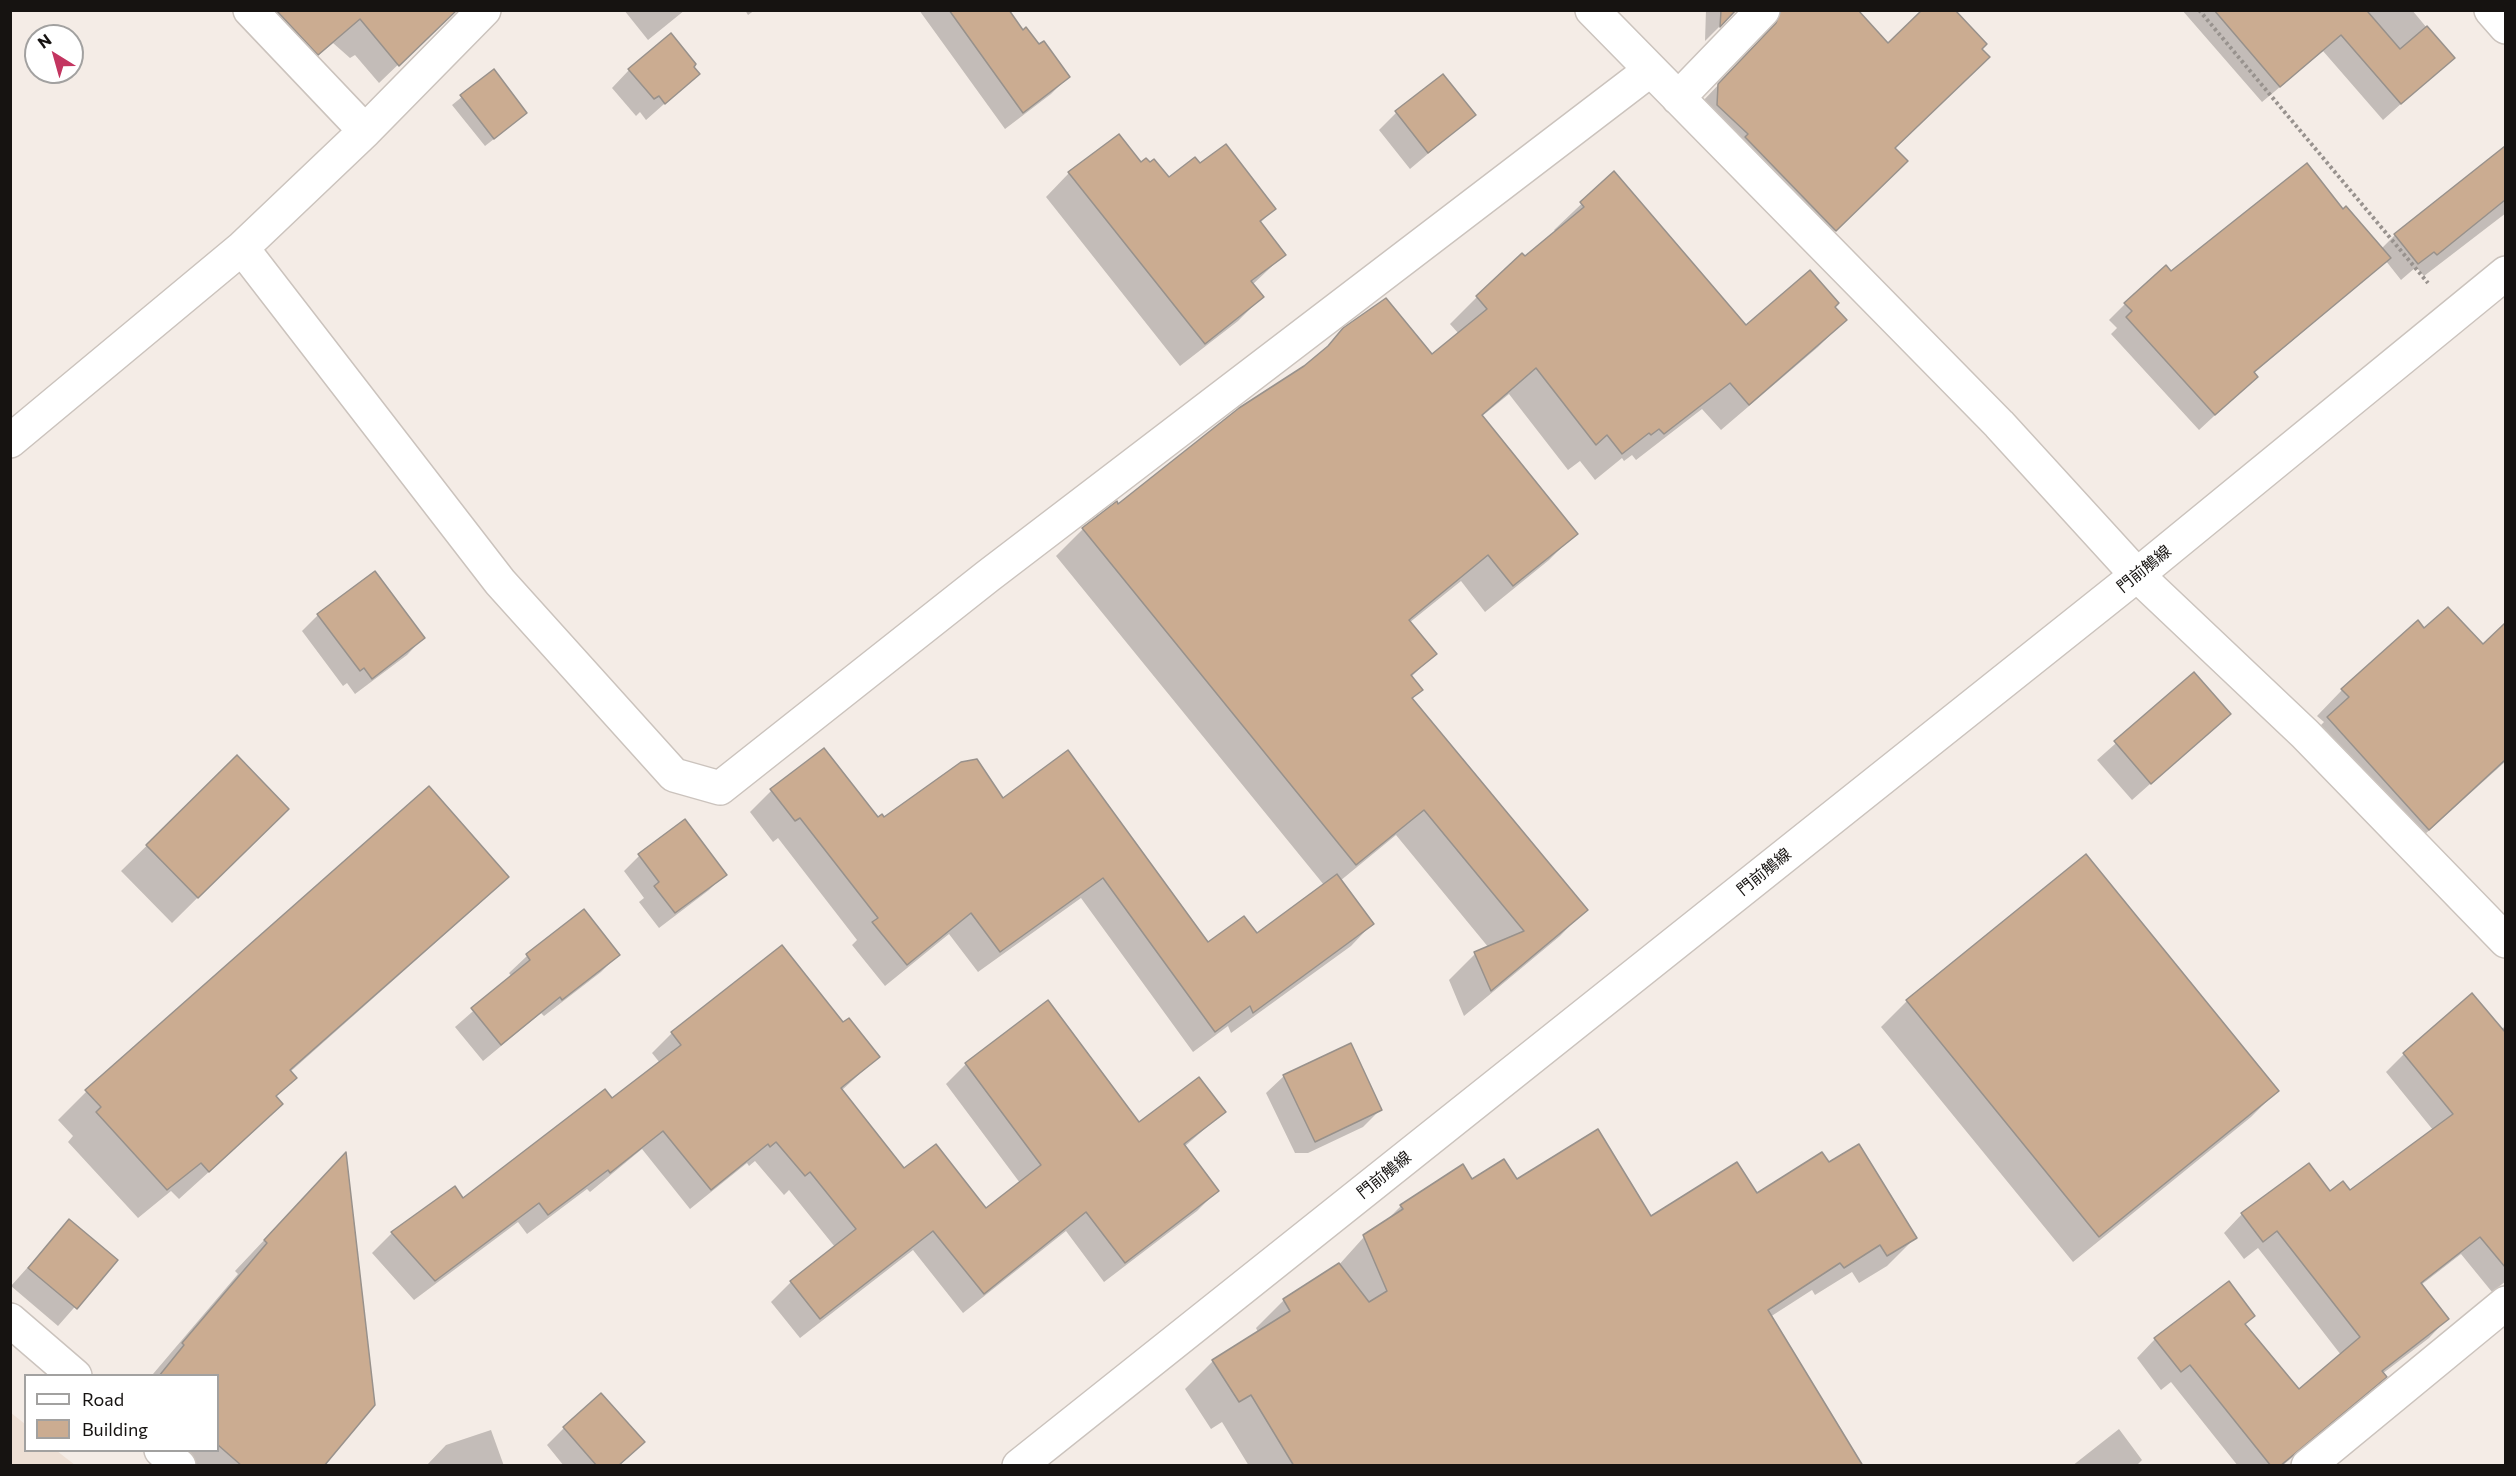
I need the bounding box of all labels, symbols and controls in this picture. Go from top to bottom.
north arrow [24,24,84,84]
text: N [34,30,55,52]
street label: 門前鵤線 [2113,541,2175,597]
street label: 門前鵤線 [1733,844,1795,900]
street label: 門前鵤線 [1353,1147,1415,1203]
legend [24,1374,219,1452]
text: Road [82,1388,124,1410]
text: Building [82,1418,148,1440]

